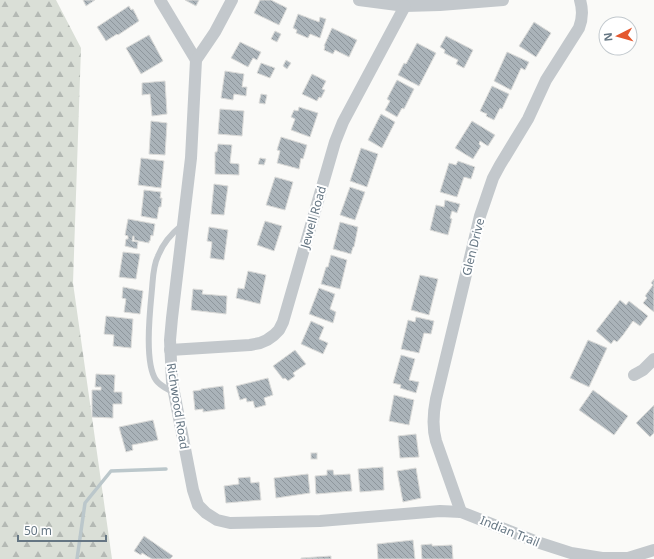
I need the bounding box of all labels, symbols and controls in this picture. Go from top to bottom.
north arrow [598,16,638,56]
text: N [600,32,615,42]
street label: Jewell Road [296,184,330,251]
street label: Glen Drive [458,216,488,278]
street label: Richwood Road [163,362,193,450]
street label: Indian Trail [478,511,542,551]
scale bar [18,517,106,543]
text: 50 m [24,522,52,539]

